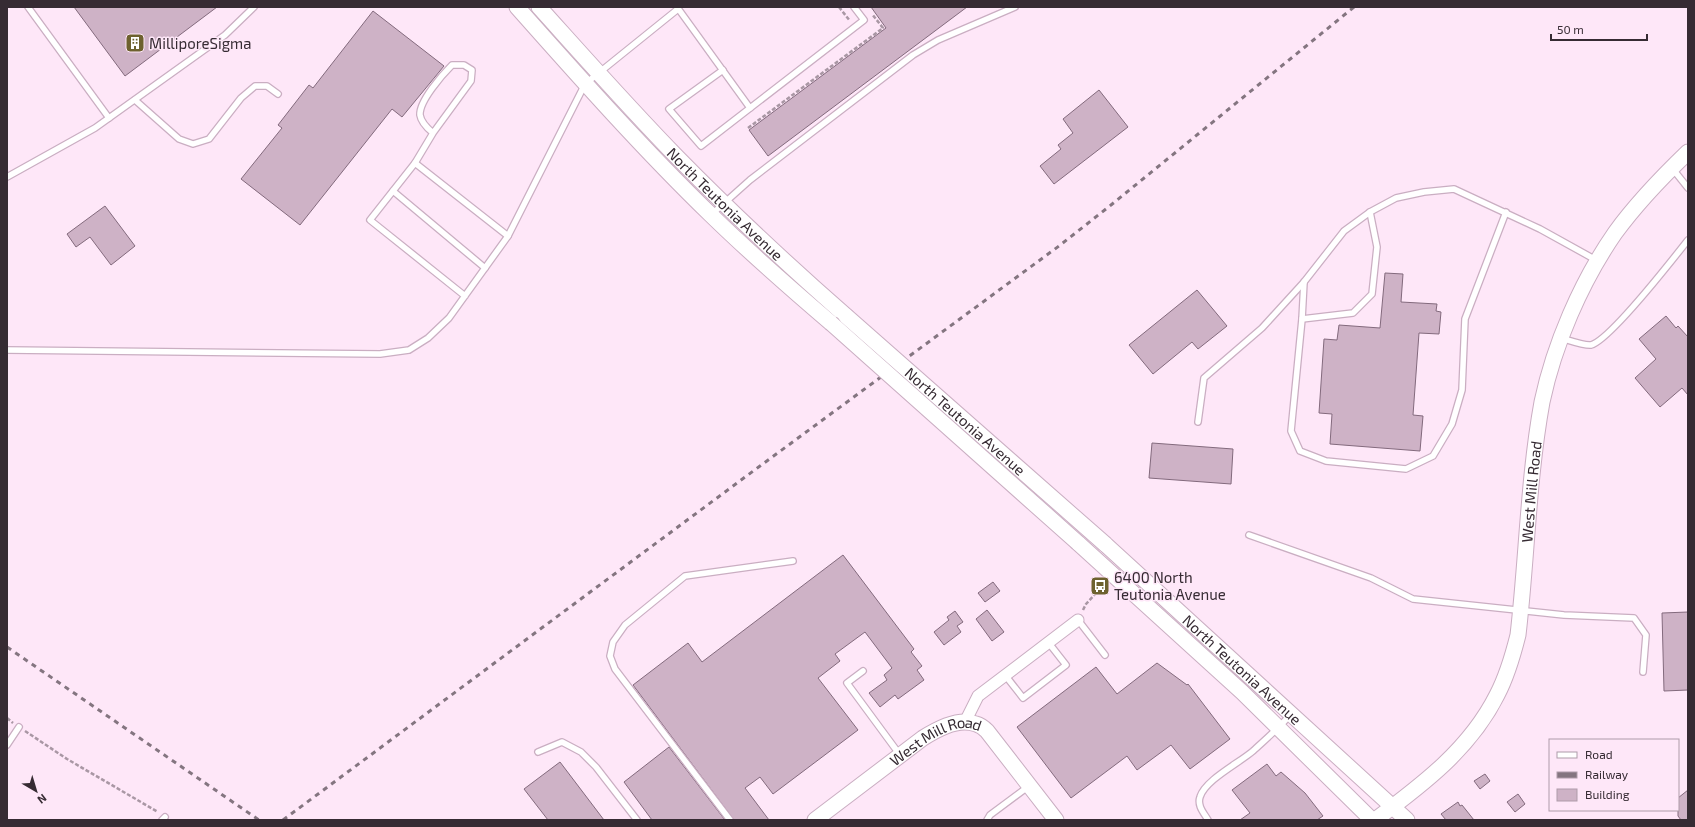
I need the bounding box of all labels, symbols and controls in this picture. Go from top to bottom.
scale bar [1551,16,1647,42]
text: 50 m [1557,22,1584,36]
building icon: MilliporeSigma [124,32,146,54]
place label: MilliporeSigma [149,34,251,52]
street label: North Teutonia Avenue [664,143,787,264]
street label: North Teutonia Avenue [901,363,1029,479]
street label: West Mill Road [1517,440,1545,543]
place label: 6400 North Teutonia Avenue [1114,568,1226,603]
bus stop icon: 6400 North Teutonia Avenue [1089,575,1111,597]
street label: North Teutonia Avenue [1179,611,1305,728]
street label: West Mill Road [886,713,984,769]
legend [1549,739,1679,811]
text: Road [1585,747,1613,761]
text: Railway [1585,767,1629,781]
north arrow [16,771,56,811]
text: Building [1585,787,1630,801]
text: N [35,792,50,807]

